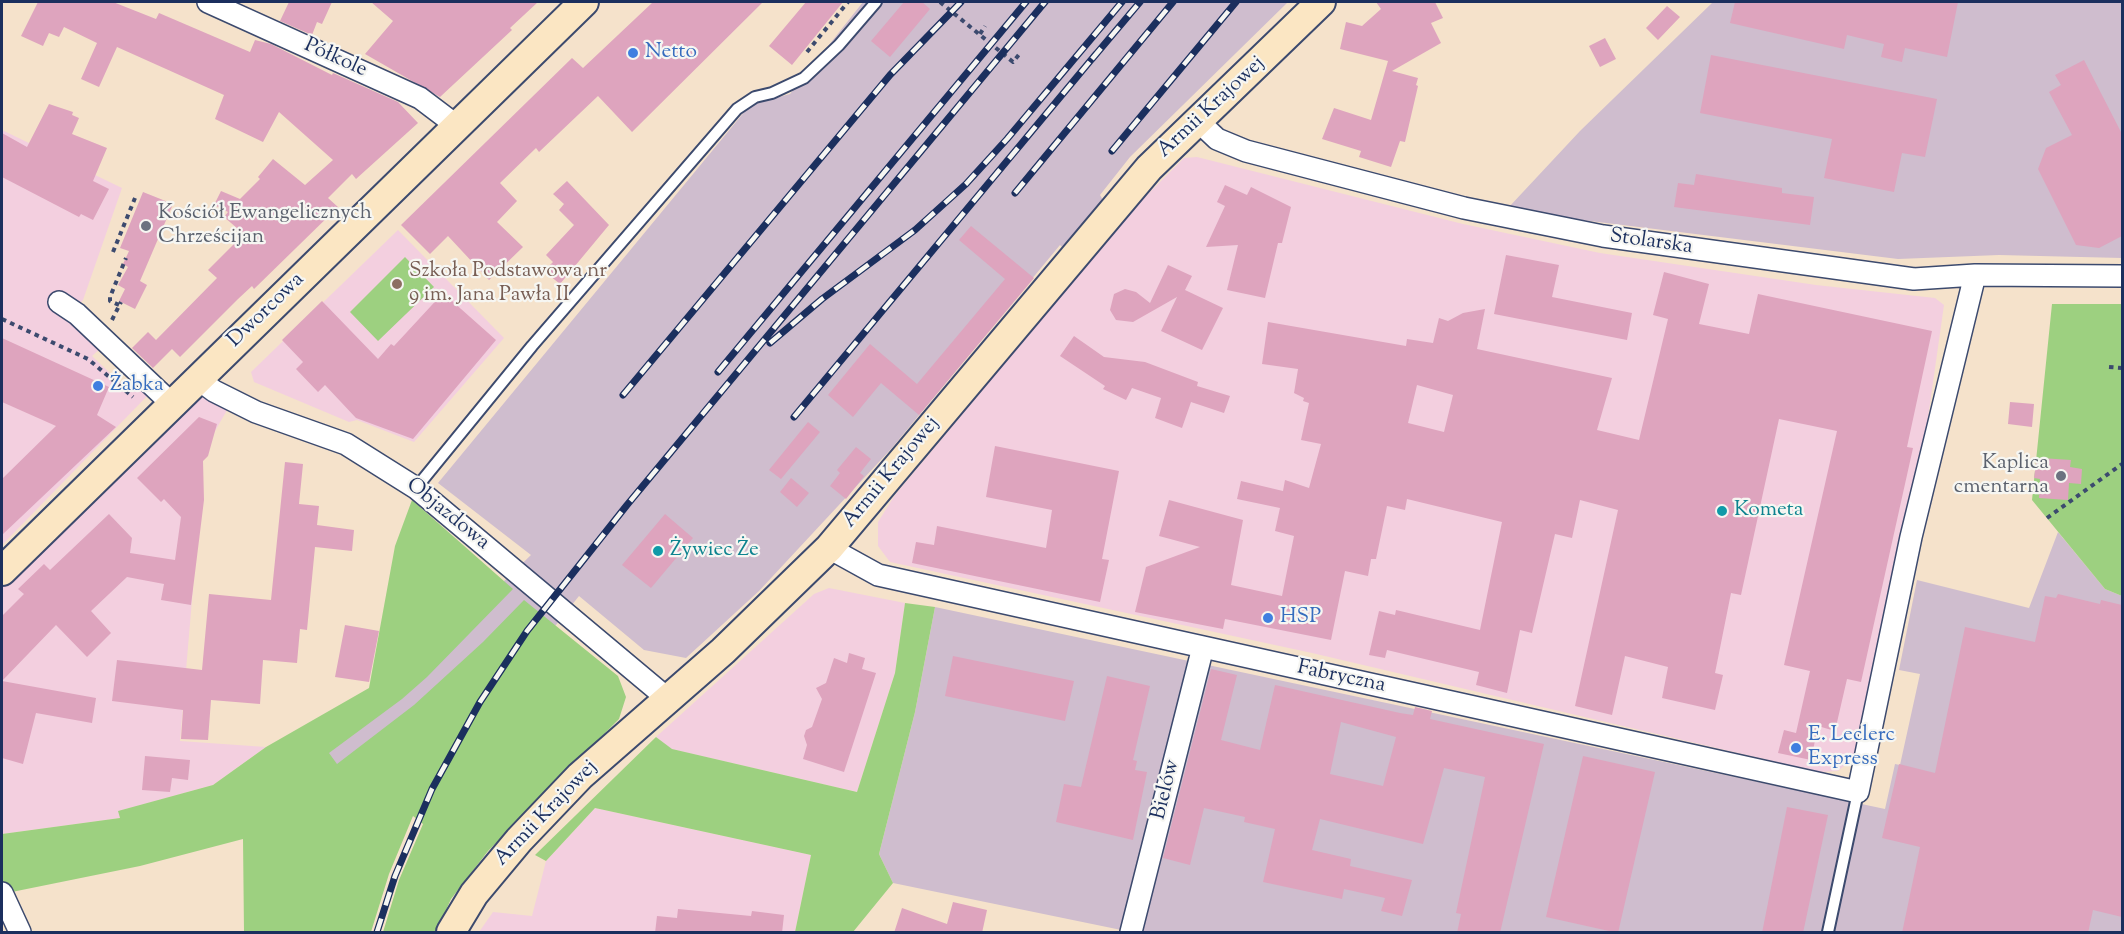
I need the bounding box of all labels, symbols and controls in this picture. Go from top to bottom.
street label: Półkole [300,34,370,84]
place label: Netto [645,40,697,66]
marker: Netto [626,46,640,60]
street label: Armii Krajowej [1153,52,1271,164]
place label: Kościół Ewangelicznych Chrześcijan [158,201,372,251]
marker: Kościół Ewangelicznych Chrześcijan [139,219,153,233]
street label: Stolarska [1608,225,1694,261]
place label: Szkoła Podstawowa nr 9 im. Jana Pawła II [409,259,607,309]
street label: Dworcowa [223,268,311,354]
marker: Szkoła Podstawowa nr 9 im. Jana Pawła II [390,277,404,291]
place label: Żabka [110,373,164,399]
marker: Żabka [91,379,105,393]
street label: Armii Krajowej [838,412,946,534]
place label: Kaplica cmentarna [1954,451,2049,501]
marker: Kaplica cmentarna [2054,469,2068,483]
street label: Objazdowa [400,474,494,556]
place label: Kometa [1734,498,1803,524]
marker: Kometa [1715,504,1729,518]
place label: Żywiec Że [670,538,759,564]
marker: Żywiec Że [651,544,665,558]
place label: HSP [1280,605,1321,631]
marker: HSP [1261,611,1275,625]
street label: Fabryczna [1294,656,1388,700]
place label: E. Leclerc Express [1808,723,1895,773]
marker: E. Leclerc Express [1789,741,1803,755]
street label: Armii Krajowej [490,756,604,872]
street label: Bielów [1147,757,1187,823]

